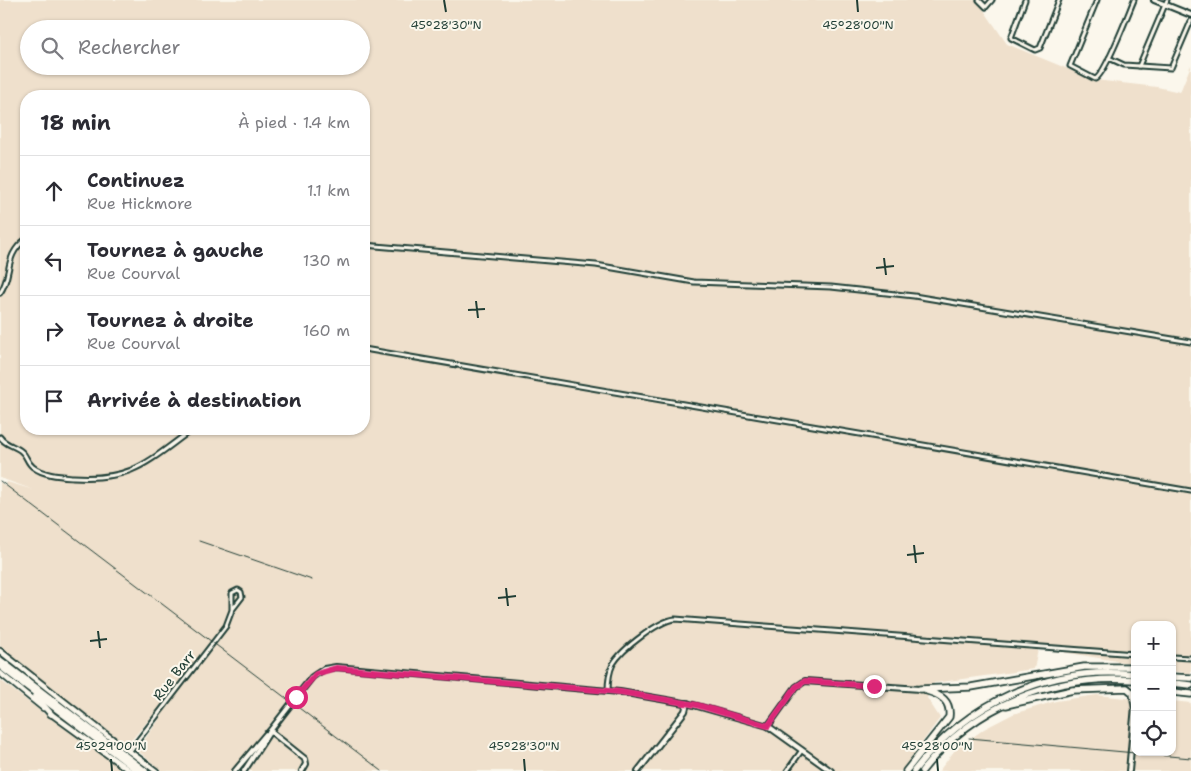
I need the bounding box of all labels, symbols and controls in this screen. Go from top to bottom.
text: 45°28'30"N [410,17,482,33]
text: 45°28'00"N [822,17,894,33]
search box [20,20,370,75]
icon: search [38,34,66,62]
text: Rechercher [78,35,181,60]
text: 18 min [40,109,111,137]
text: À pied · 1.4 km [238,112,350,133]
text: Continuez [87,168,185,193]
icon: ahead [40,177,68,205]
text: 1.1 km [307,180,350,201]
text: Rue Hickmore [87,193,193,214]
text: Tournez à gauche [87,238,264,263]
icon: left [40,247,68,275]
text: 130 m [303,250,350,271]
text: Rue Courval [87,263,180,284]
text: Tournez à droite [87,308,254,333]
icon: right [40,317,68,345]
text: 160 m [303,320,350,341]
text: Rue Courval [87,333,180,354]
icon: arrive [40,387,68,415]
text: Arrivée à destination [87,388,301,413]
map controls [1131,621,1176,756]
button: + [1131,621,1176,666]
street label: Rue Barr [149,646,200,704]
button: − [1131,666,1176,711]
route end [863,675,886,698]
route start [285,686,308,709]
button: locate [1131,711,1176,756]
text: 45°29'00"N [75,738,147,754]
text: 45°28'30"N [488,738,560,754]
text: 45°28'00"N [901,738,973,754]

